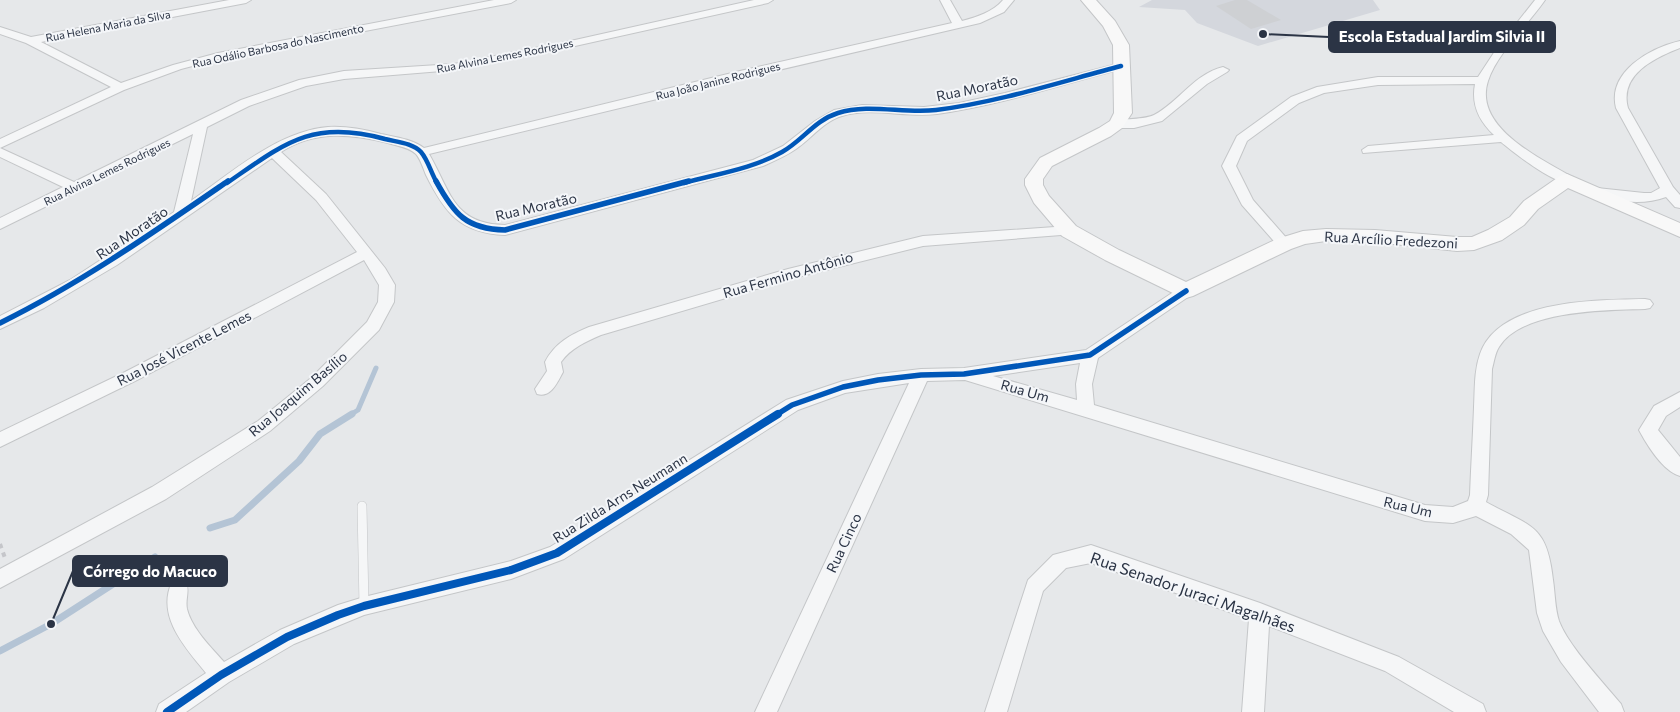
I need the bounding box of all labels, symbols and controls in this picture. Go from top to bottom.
street label: Rua Helena Maria da Silva [44,7,171,44]
street label: Rua Odálio Barbosa do Nascimento [191,21,365,70]
callout: Escola Estadual Jardim Silvia II [1329,22,1555,52]
text: Escola Estadual Jardim Silvia II [1339,27,1545,45]
street label: Rua Alvina Lemes Rodrigues [435,36,574,75]
street label: Rua João Janine Rodrigues [654,59,782,103]
street label: Rua Moratão [935,71,1019,104]
street label: Rua Alvina Lemes Rodrigues [41,135,172,208]
street label: Rua Moratão [494,189,578,224]
street label: Rua Moratão [93,202,171,263]
street label: Rua Arcílio Fredezoni [1324,228,1458,251]
street label: Rua Fermino Antônio [721,248,855,301]
street label: Rua José Vicente Lemes [114,306,254,389]
street label: Rua Joaquim Basílio [245,347,350,440]
street label: Rua Um [999,376,1051,406]
street label: Rua Zilda Arns Neumann [549,449,690,546]
street label: Rua Um [1382,493,1434,520]
street label: Rua Cinco [822,510,865,575]
street label: Rua Senador Juraci Magalhães [1088,547,1298,636]
callout: Córrego do Macuco [73,556,227,586]
text: Córrego do Macuco [83,562,217,580]

